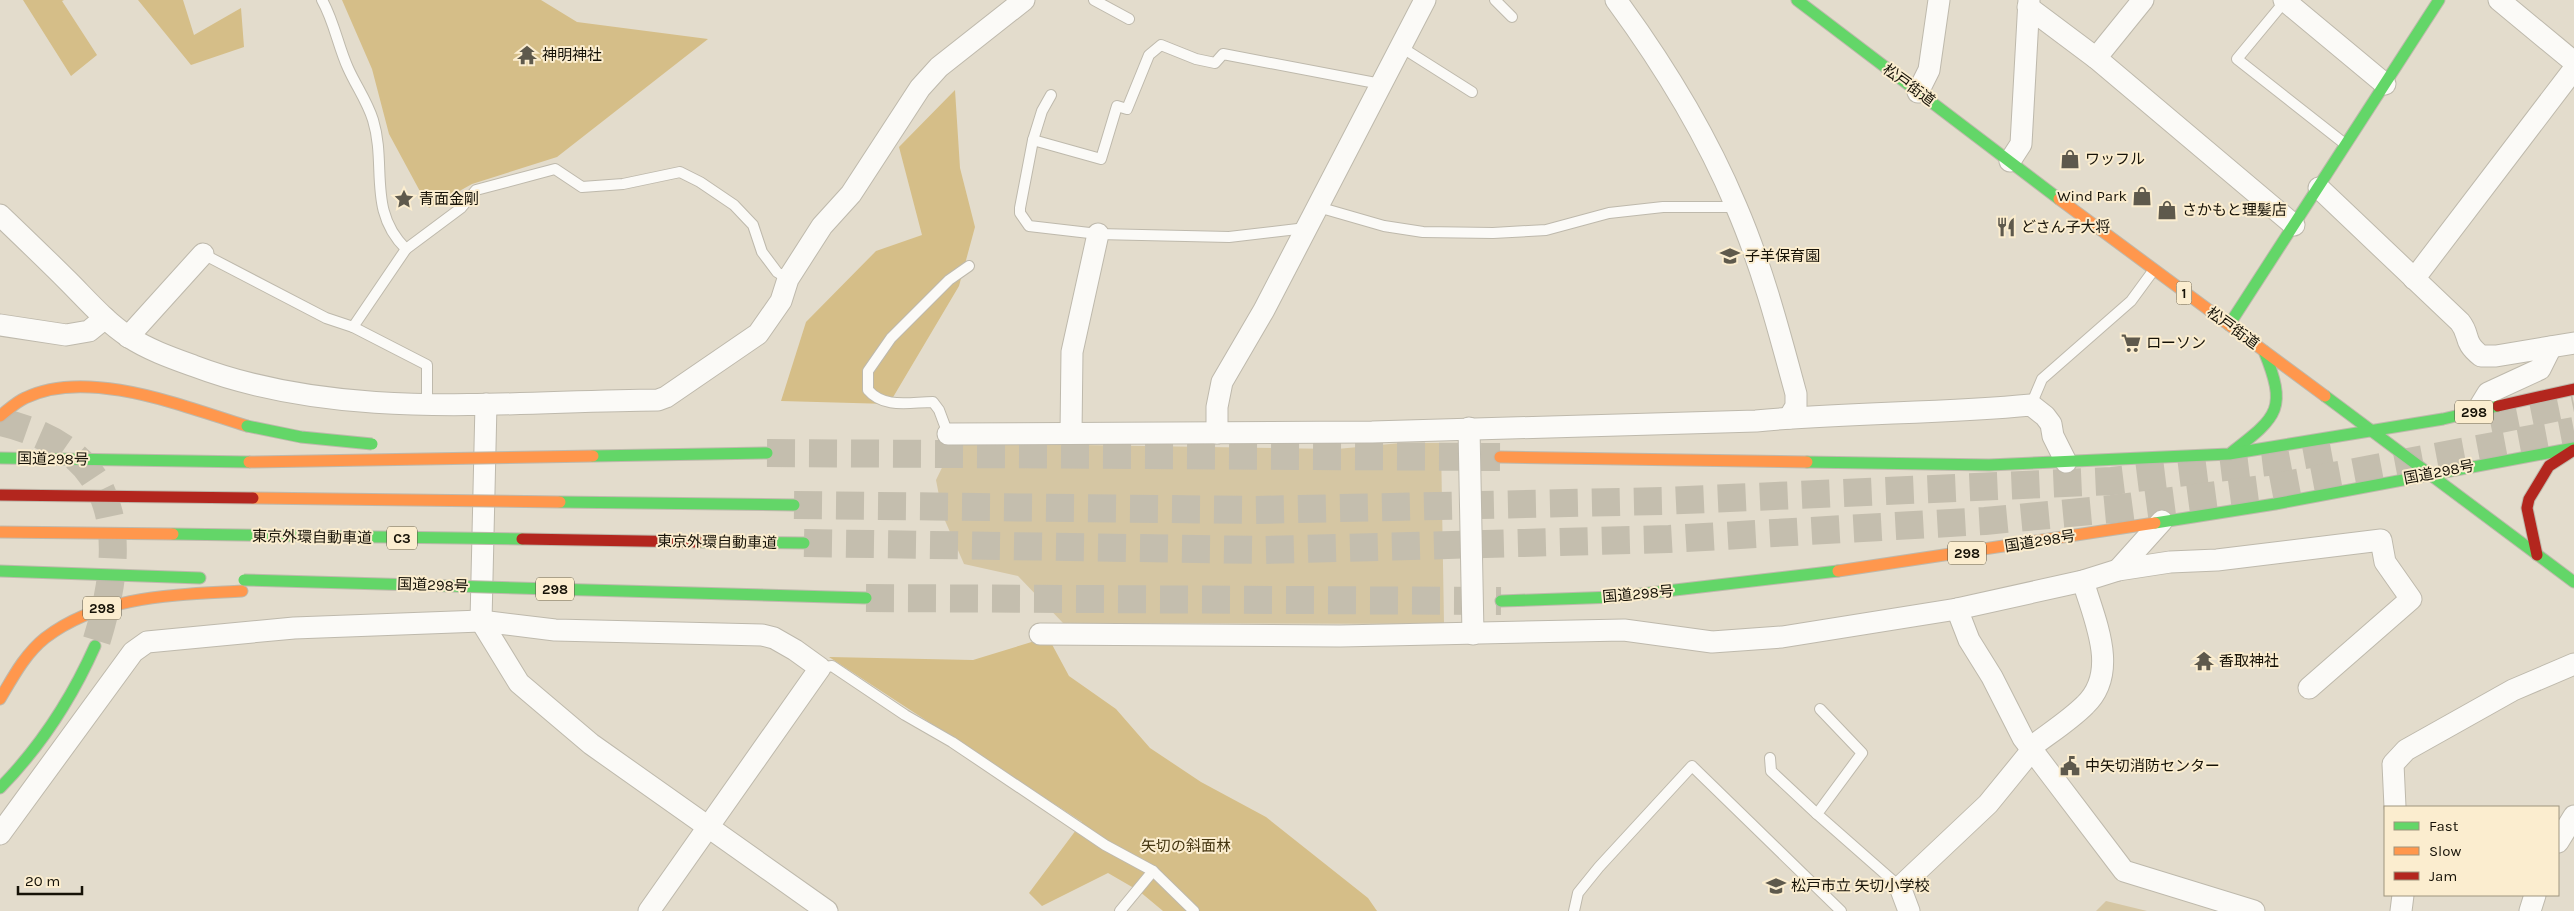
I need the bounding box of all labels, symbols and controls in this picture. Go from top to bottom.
temple icon: 神明神社 [516,44,538,66]
place label: 神明神社 [542,46,602,64]
street label: 松戸街道 [1879,60,1939,110]
shop icon: ワッフル [2059,148,2081,170]
place label: ワッフル [2085,150,2145,168]
shop icon: Wind Park [2131,185,2153,207]
place label: Wind Park [2057,187,2127,205]
place icon: 青面金剛 [393,188,415,210]
place label: 青面金剛 [419,190,479,208]
shop icon: さかもと理髪店 [2156,199,2178,221]
place label: さかもと理髪店 [2182,201,2287,219]
restaurant icon: どさん子大将 [1995,216,2017,238]
place label: どさん子大将 [2021,218,2111,236]
school or university icon: 子羊保育園 [1719,245,1741,267]
place label: 子羊保育園 [1745,247,1820,265]
road number: 1 [2176,282,2192,304]
street label: 松戸街道 [2203,303,2263,353]
supermarket icon: ローソン [2120,332,2142,354]
place label: ローソン [2146,334,2206,352]
road number: 298 [2455,401,2493,424]
street label: 国道298号 [17,449,89,469]
street label: 国道298号 [2402,456,2476,488]
road number: C3 [387,526,417,550]
street label: 東京外環自動車道 [252,527,372,547]
street label: 国道298号 [2003,527,2077,555]
street label: 東京外環自動車道 [657,532,777,552]
road number: 298 [1948,542,1986,564]
street label: 国道298号 [397,575,469,595]
road number: 298 [536,578,574,600]
street label: 国道298号 [1602,582,1674,606]
road number: 298 [83,596,121,620]
temple icon: 香取神社 [2193,650,2215,672]
place label: 香取神社 [2219,652,2279,670]
public building icon: 中矢切消防センター [2059,755,2081,777]
place label: 中矢切消防センター [2085,757,2220,775]
legend [2384,806,2559,896]
text: Fast [2429,817,2459,835]
park label: 矢切の斜面林 [1141,837,1231,855]
text: Slow [2429,842,2461,860]
scale bar [18,864,81,896]
text: Jam [2429,867,2457,885]
text: 20 m [25,872,60,890]
school or university icon: 松戸市立 矢切小学校 [1765,875,1787,897]
place label: 松戸市立 矢切小学校 [1791,877,1930,895]

